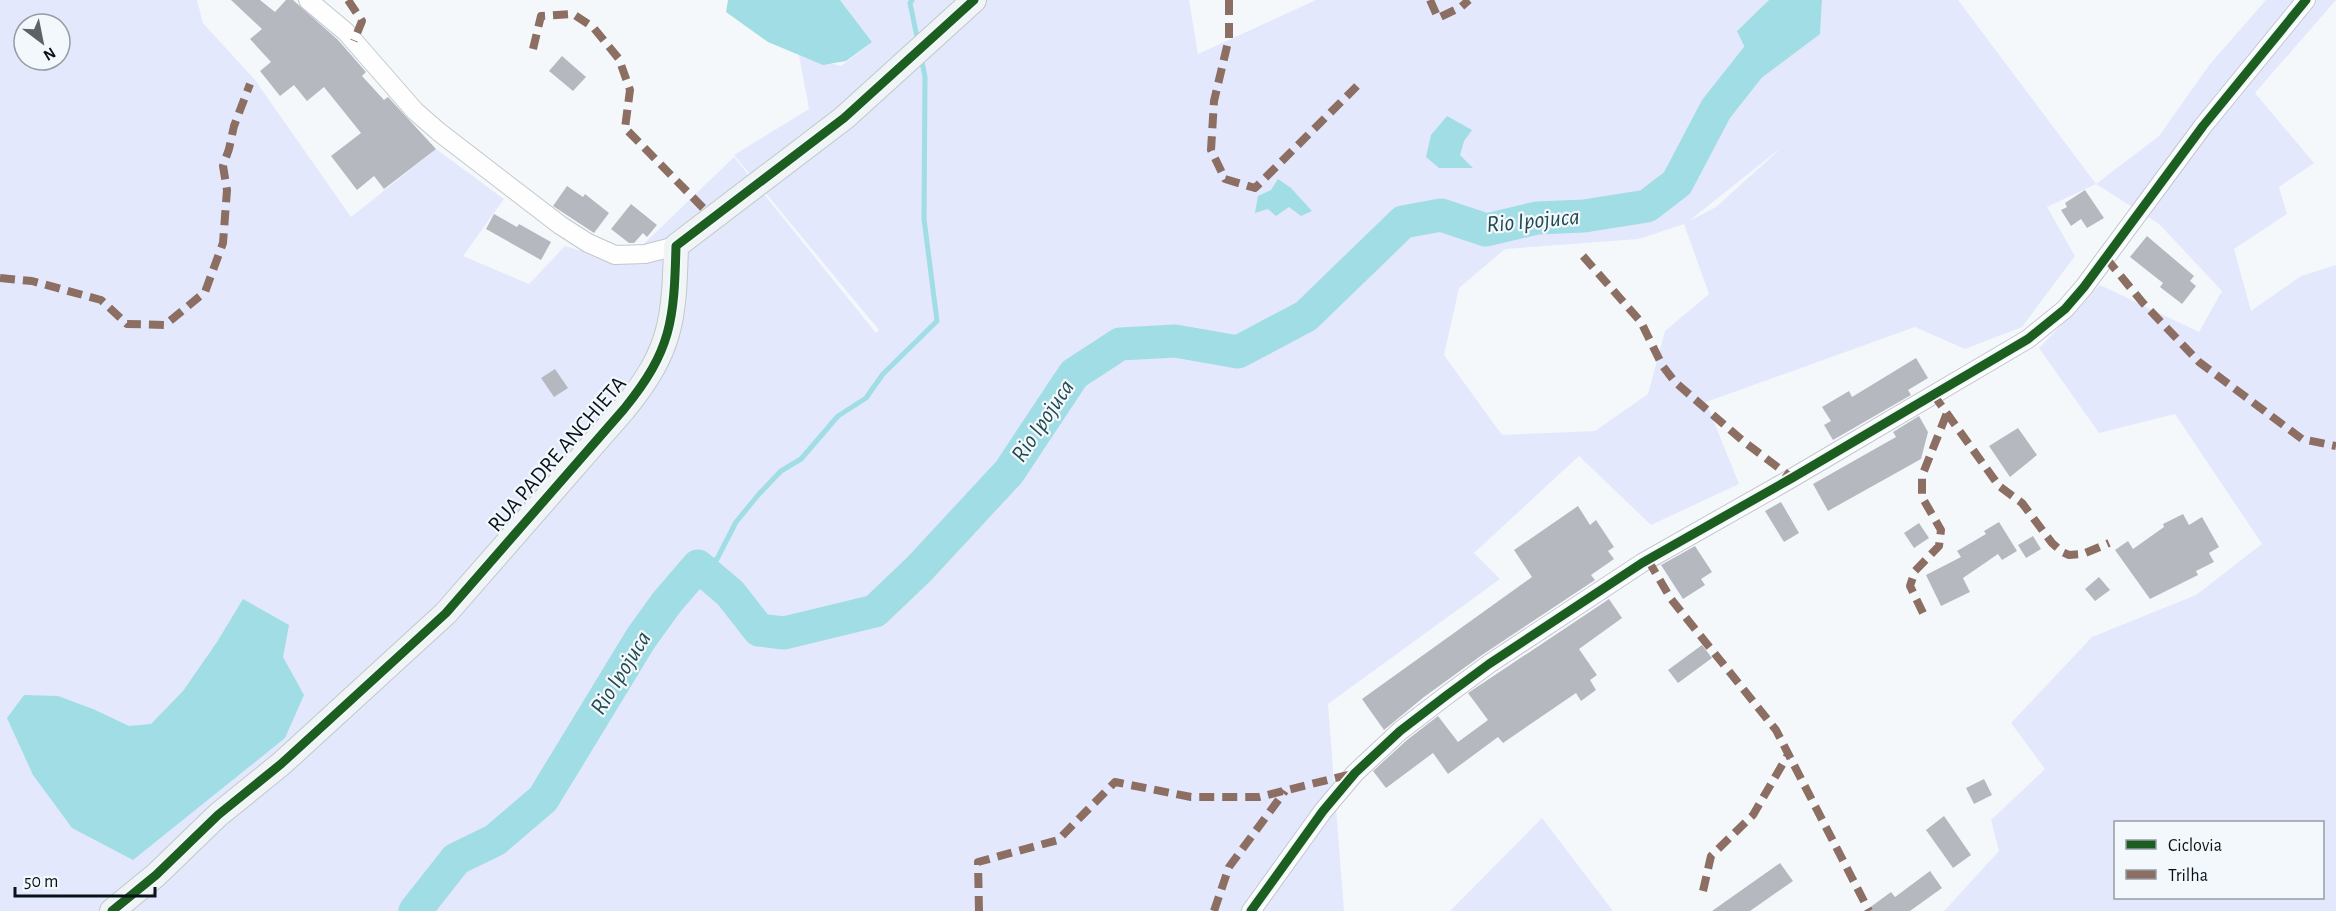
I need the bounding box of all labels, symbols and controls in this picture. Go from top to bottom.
north arrow [12,12,72,72]
text: N [40,44,58,64]
water label: Rio Ipojuca [1485,205,1581,237]
street label: RUA PADRE ANCHIETA [484,372,630,536]
water label: Rio Ipojuca [1007,376,1079,466]
water label: Rio Ipojuca [586,627,656,719]
legend [2114,821,2324,899]
text: Ciclovia [2168,837,2222,855]
scale bar [15,860,154,898]
text: Trilha [2168,867,2208,885]
text: 50 m [24,873,58,891]

